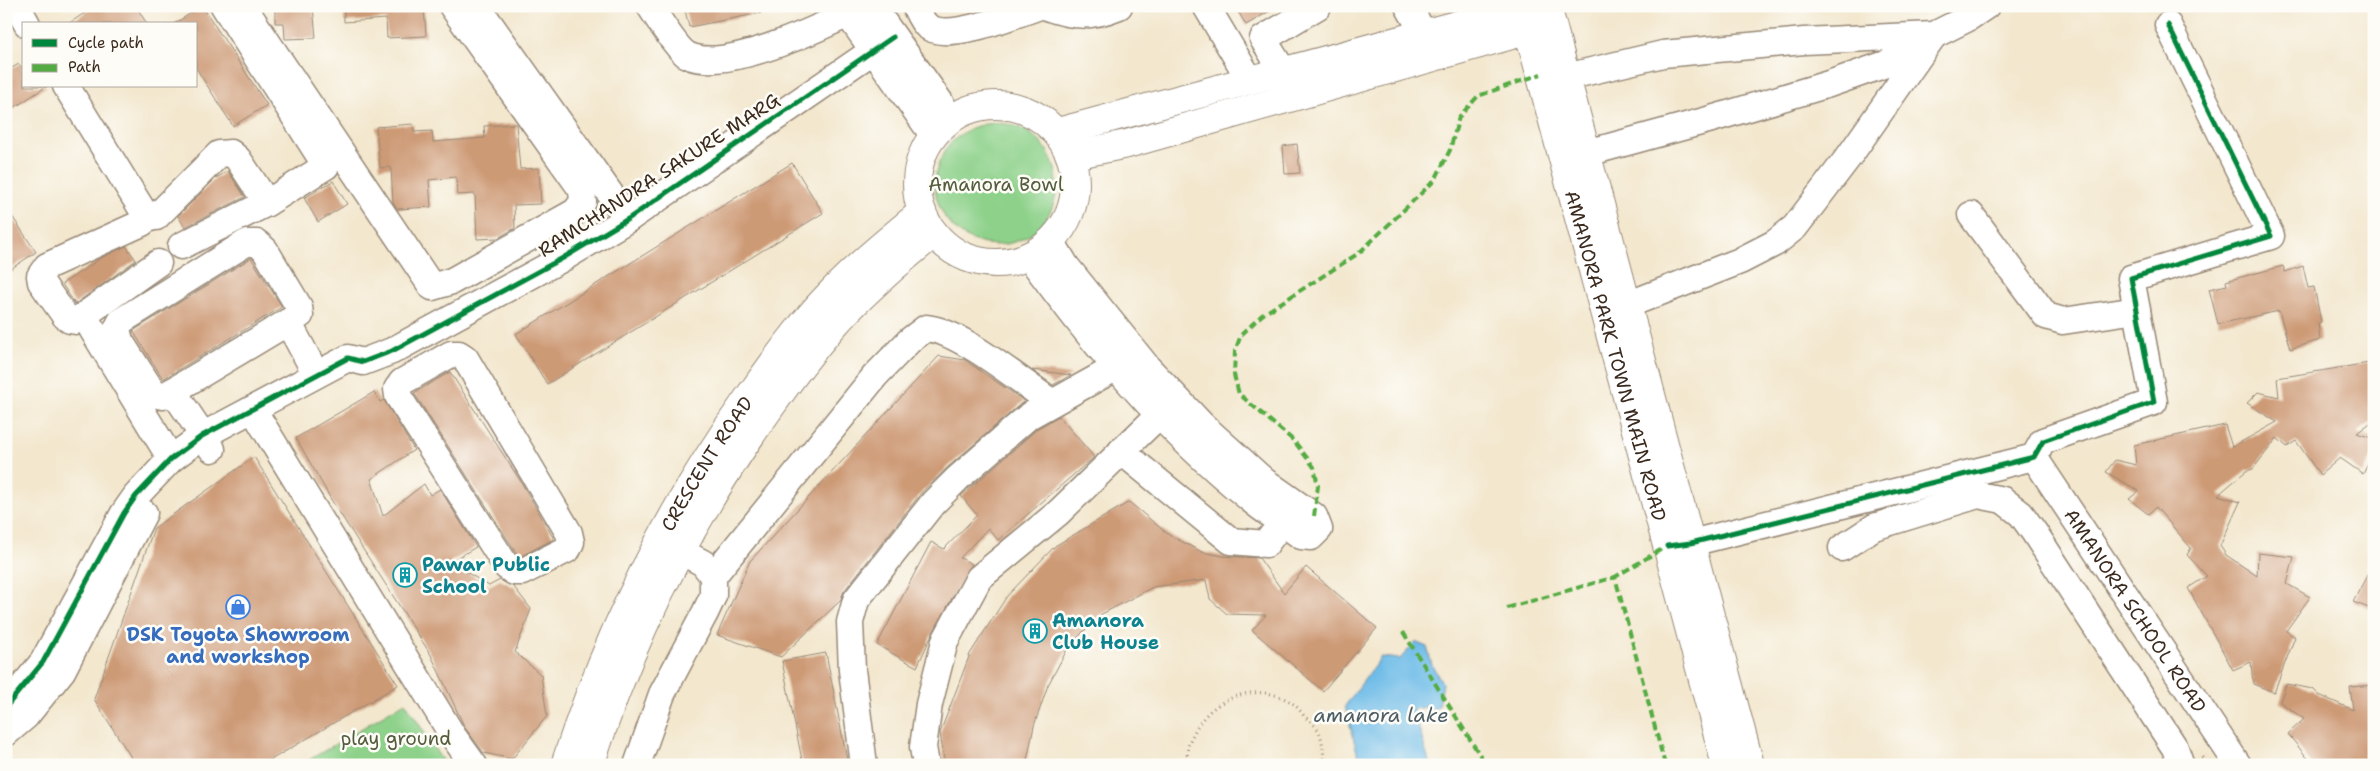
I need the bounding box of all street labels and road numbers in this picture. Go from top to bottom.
street label: RAMCHANDRA SAKURE MARG [533,87,785,263]
street label: AMANORA PARK TOWN MAIN ROAD [1560,187,1672,524]
street label: CRESCENT ROAD [655,391,758,535]
street label: AMANORA SCHOOL ROAD [2059,504,2212,717]

